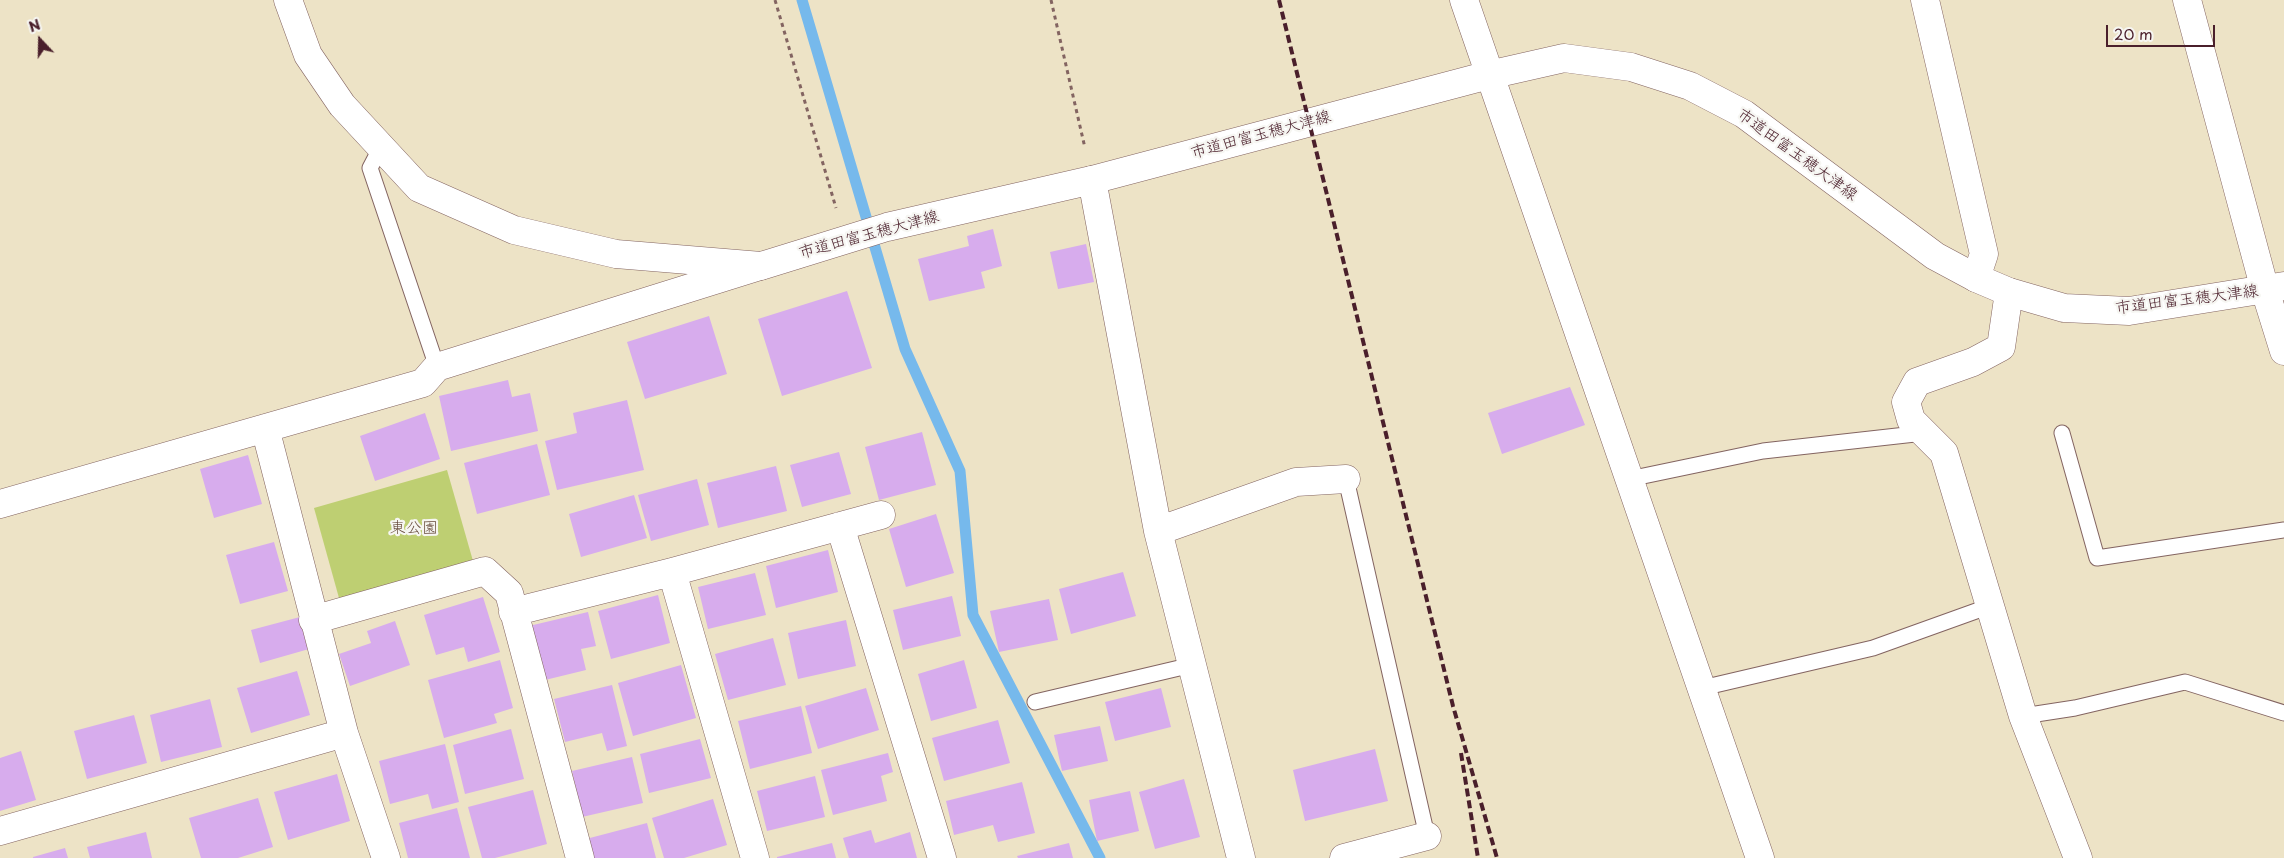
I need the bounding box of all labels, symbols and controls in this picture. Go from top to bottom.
text: N [26,14,43,37]
north arrow [15,15,65,65]
scale bar [2109,15,2218,47]
text: 20 m [2114,22,2153,45]
street label: 市道田富玉穂大津線 [1733,105,1861,205]
street label: 市道田富玉穂大津線 [1189,107,1333,163]
street label: 市道田富玉穂大津線 [797,207,941,263]
street label: 市道田富玉穂大津線 [2114,282,2260,318]
park label: 東公園 [390,519,438,539]

